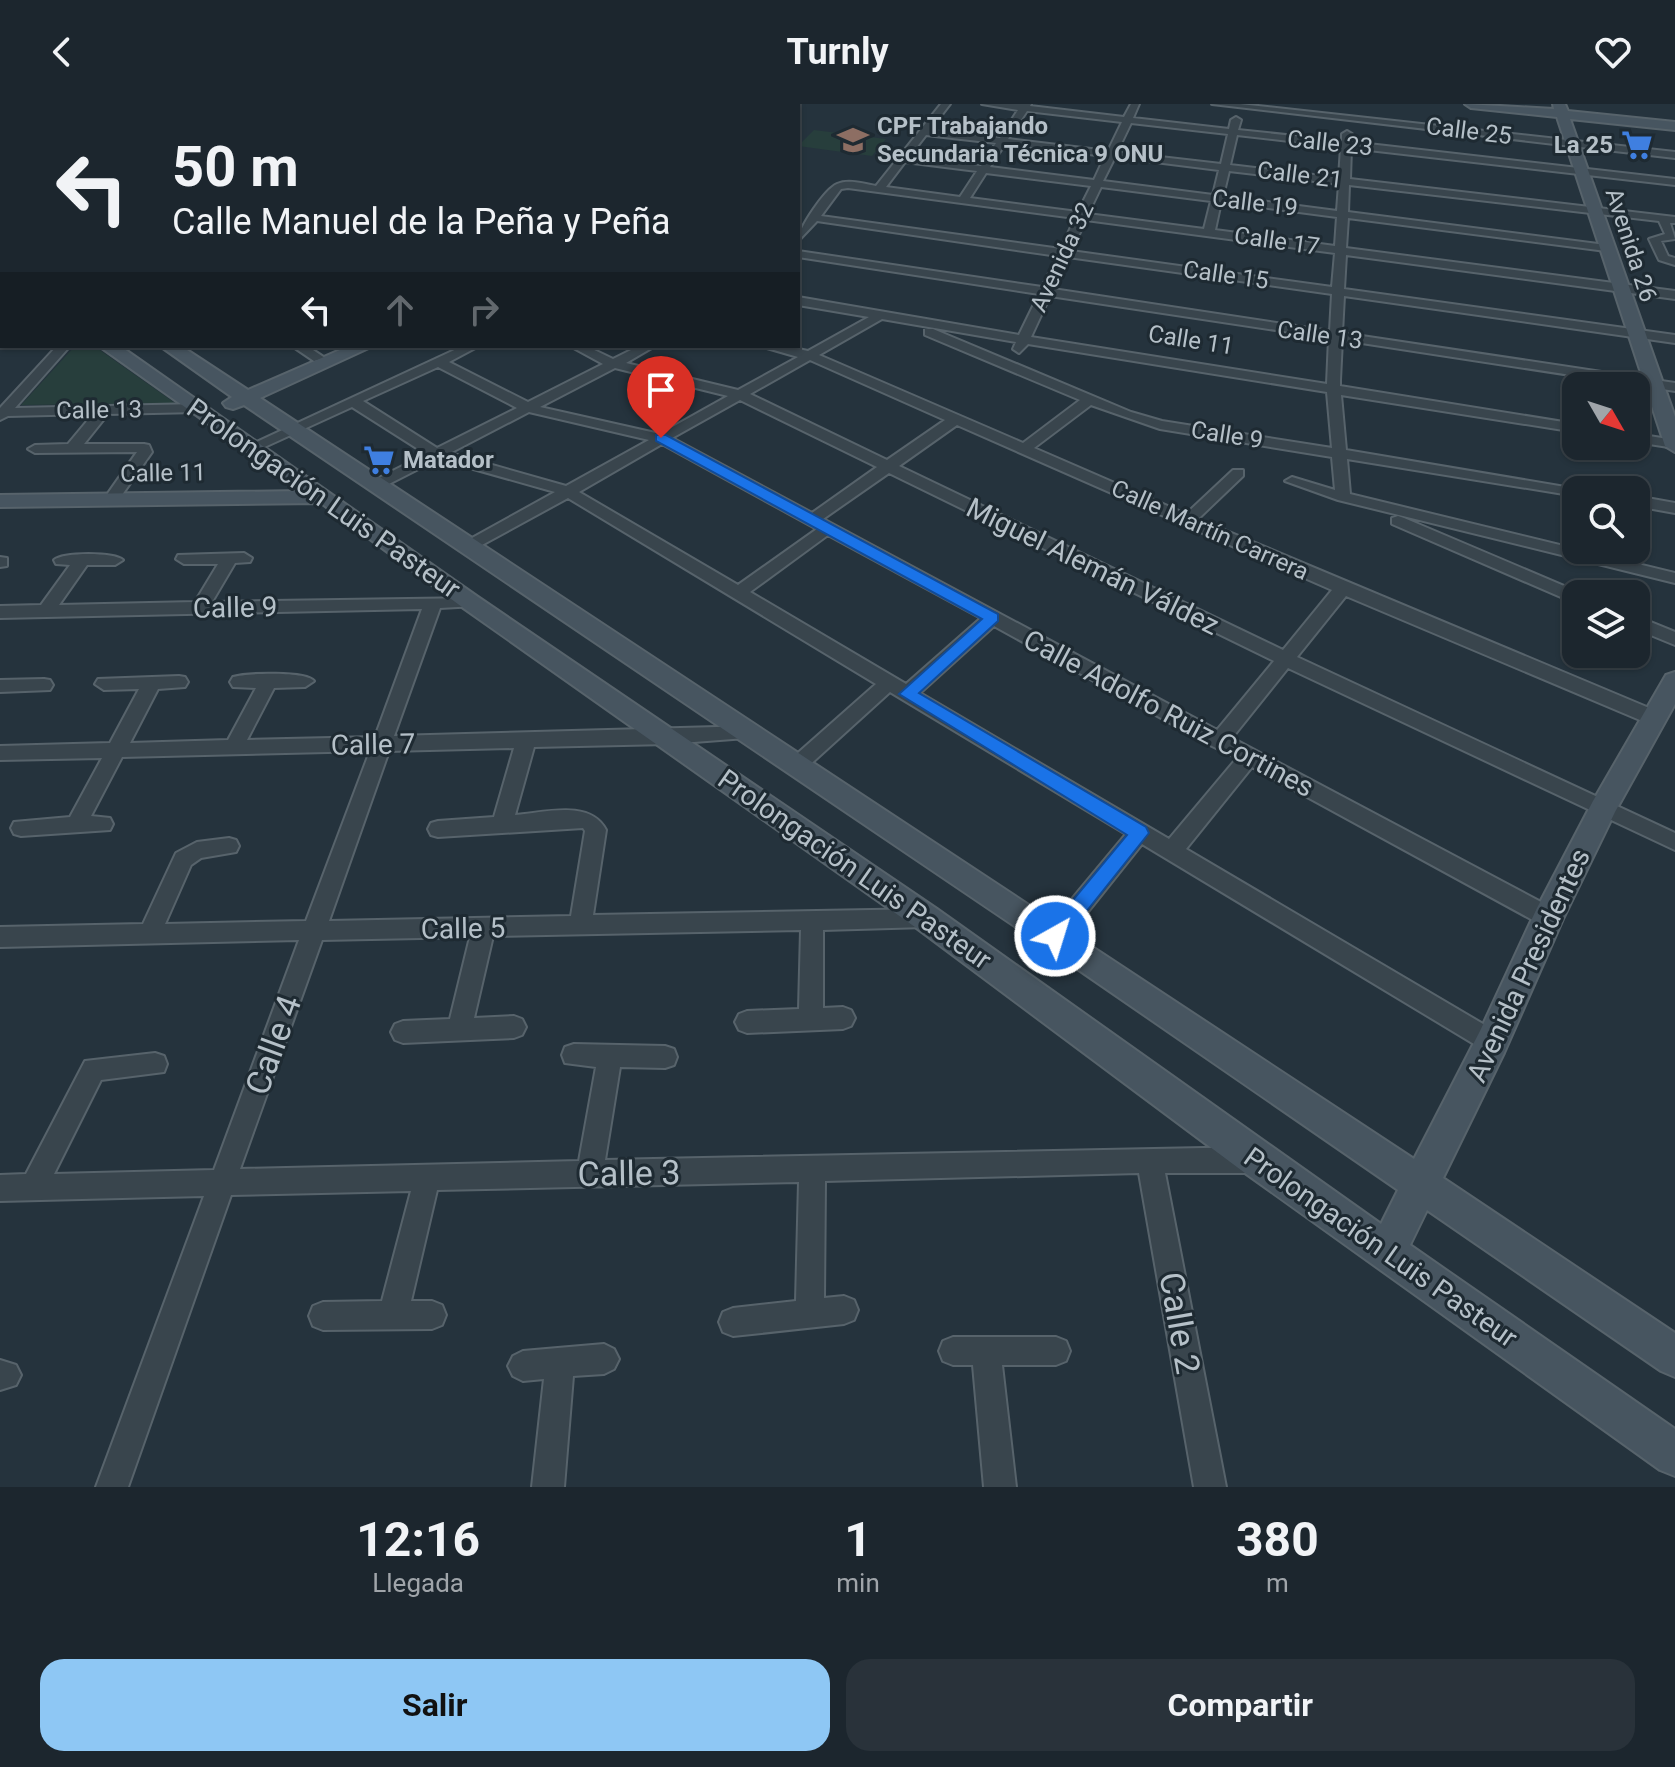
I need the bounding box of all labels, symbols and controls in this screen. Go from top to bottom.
icon: back [40,30,84,74]
icon: heart [1591,30,1635,74]
text: Turnly [786,31,889,73]
place label: CPF Trabajando Secundaria Técnica 9 ONU [877,112,1163,168]
street label: Calle 25 [1425,112,1513,150]
school or university icon: CPF Trabajando Secundaria Técnica 9 ONU [836,123,870,157]
street label: Calle 23 [1286,125,1374,161]
supermarket icon: La 25 [1620,128,1654,162]
place label: La 25 [1554,131,1613,159]
text: 50 m [172,134,299,200]
icon: left [40,136,144,240]
street label: Calle 21 [1256,156,1344,194]
street label: Calle 19 [1211,184,1299,222]
street label: Avenida 26 [1599,185,1663,305]
street label: Avenida 32 [1024,198,1100,316]
text: Calle Manuel de la Peña y Peña [172,201,671,243]
street label: Calle 17 [1232,221,1322,261]
street label: Calle 15 [1181,255,1271,295]
icon: left [294,288,338,332]
icon: ahead [378,288,422,332]
icon: right [462,288,506,332]
street label: Calle 13 [1275,315,1365,355]
street label: Calle 11 [1146,319,1236,361]
pin [627,356,695,438]
icon: arrive [639,368,683,412]
north arrow [1562,372,1650,460]
map controls [1562,372,1650,668]
street label: Prolongación Luis Pasteur [181,391,467,606]
street label: Calle 13 [56,395,142,425]
street label: Calle 9 [1189,416,1265,454]
supermarket icon: Matador [362,443,396,477]
place label: Matador [403,446,494,474]
street label: Calle 11 [120,458,206,488]
street label: Calle Martín Carrera [1107,474,1313,586]
button: search [1562,476,1650,564]
street label: Miguel Alemán Váldez [961,491,1224,642]
button: layers [1562,580,1650,668]
street label: Calle 9 [192,590,278,625]
street label: Calle Adolfo Ruiz Cortines [1018,623,1319,804]
street label: Calle 7 [330,727,416,762]
street label: Prolongación Luis Pasteur [712,762,998,977]
street label: Avenida Presidentes [1460,843,1597,1087]
position arrow [1013,894,1097,978]
street label: Calle 5 [420,911,506,946]
street label: Calle 4 [237,990,309,1100]
street label: Prolongación Luis Pasteur [1238,1140,1524,1355]
street label: Calle 3 [577,1152,681,1194]
street label: Calle 2 [1151,1269,1209,1377]
text: 12:16 [356,1511,480,1568]
text: 1 [844,1511,872,1568]
text: 380 [1236,1511,1319,1568]
text: Llegada [372,1568,464,1598]
text: min [836,1568,880,1598]
text: m [1266,1568,1289,1598]
button: Salir [40,1659,830,1751]
button: Compartir [846,1659,1635,1751]

